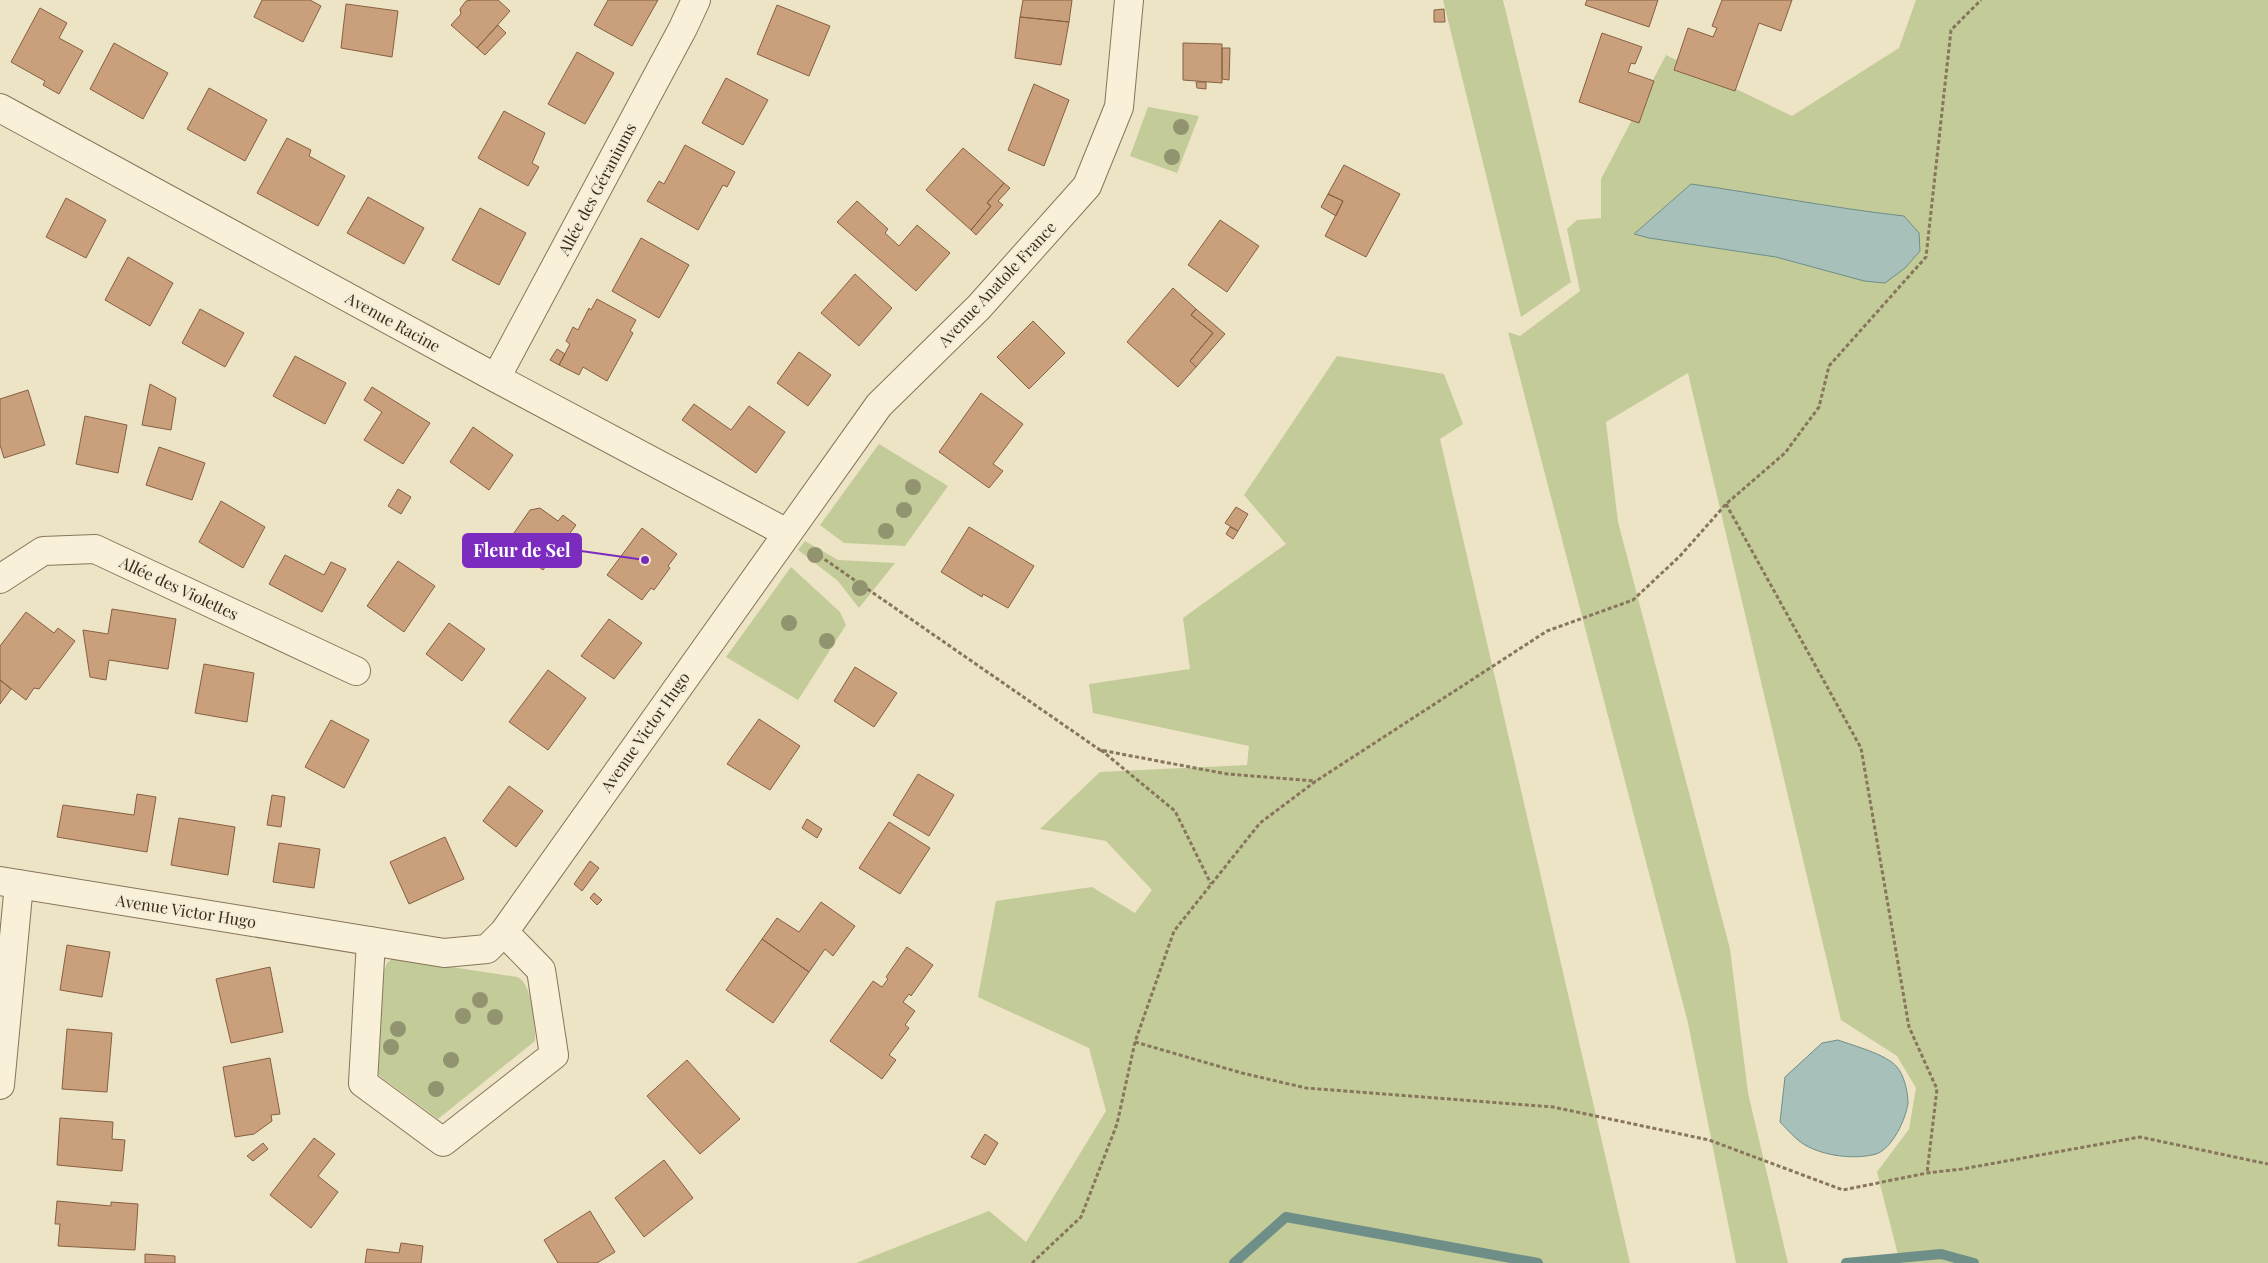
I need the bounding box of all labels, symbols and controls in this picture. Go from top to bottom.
street label: Allée des Géraniums [552,119,640,260]
street label: Avenue Anatole France [932,216,1060,352]
street label: Avenue Racine [341,286,444,356]
callout: Fleur de Sel [463,534,581,567]
text: Fleur de Sel [473,538,571,562]
street label: Allée des Violettes [116,550,242,624]
street label: Avenue Victor Hugo [595,667,694,797]
street label: Avenue Victor Hugo [113,889,258,932]

